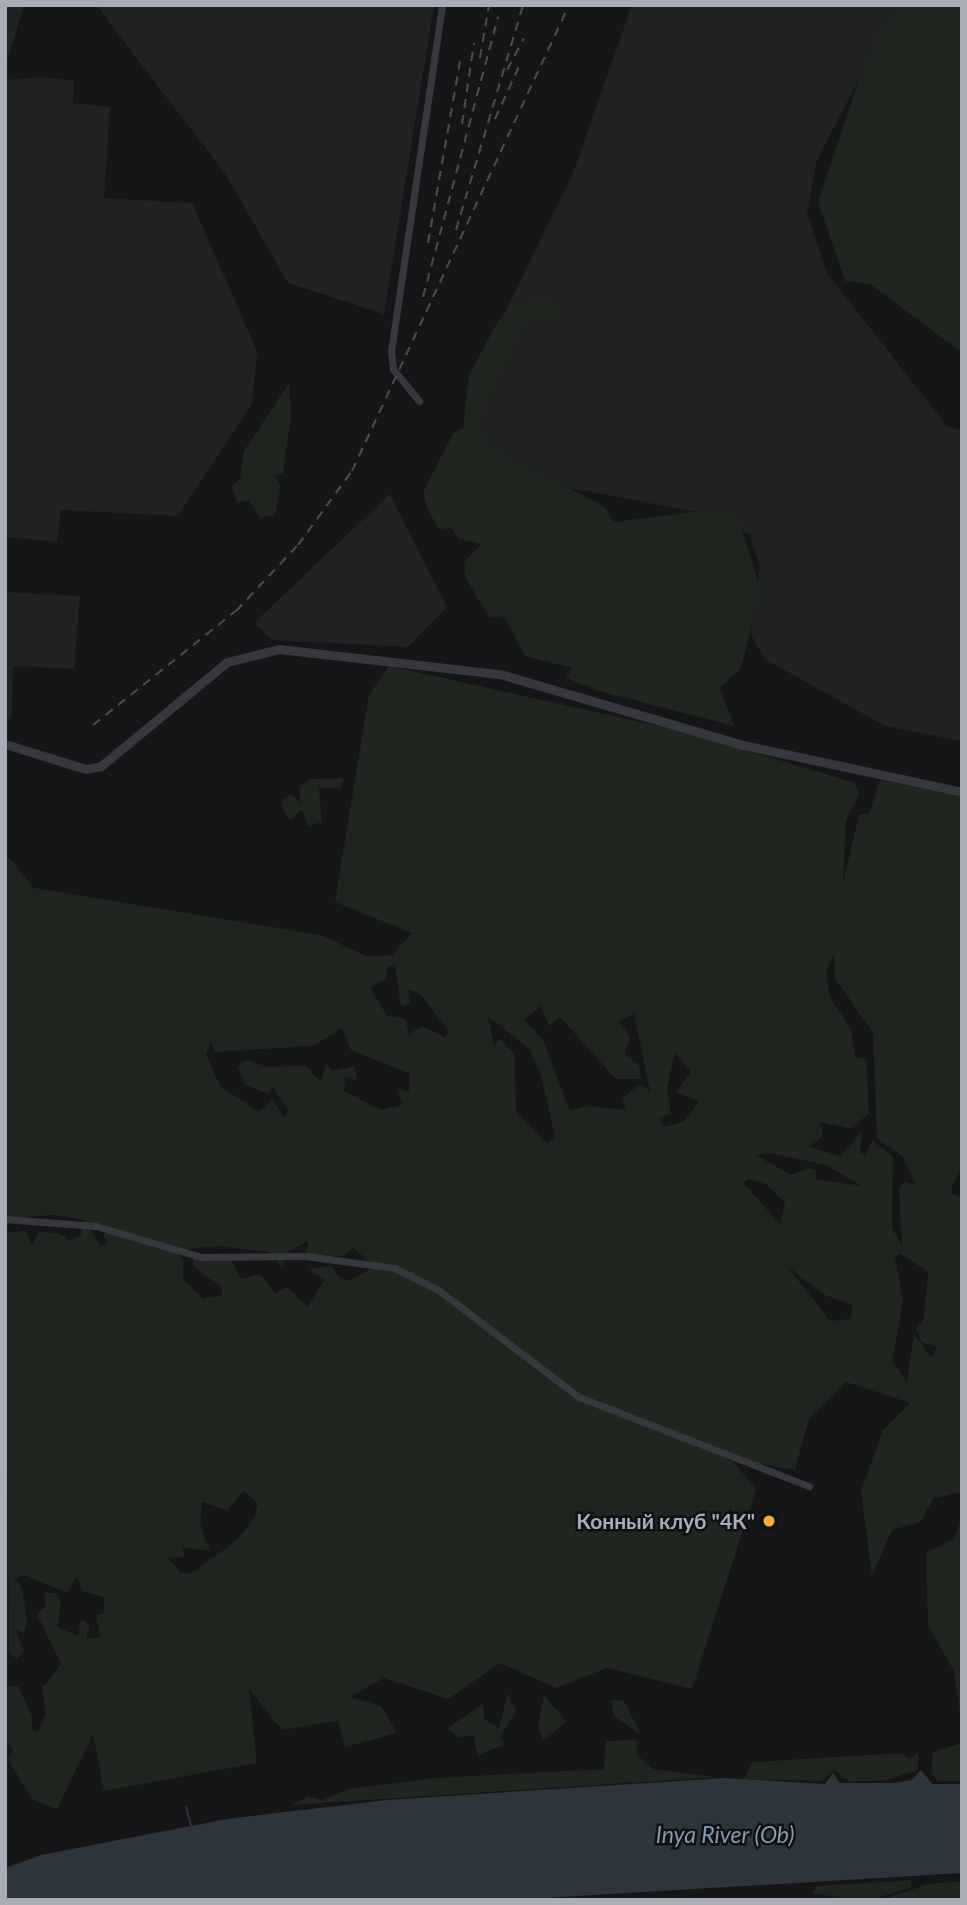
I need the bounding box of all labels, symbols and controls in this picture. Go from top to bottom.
place label: Конный клуб "4К" [576,1508,755,1534]
marker: Конный клуб "4К" [761,1513,777,1529]
water label: Inya River (Ob) [655,1820,795,1848]

